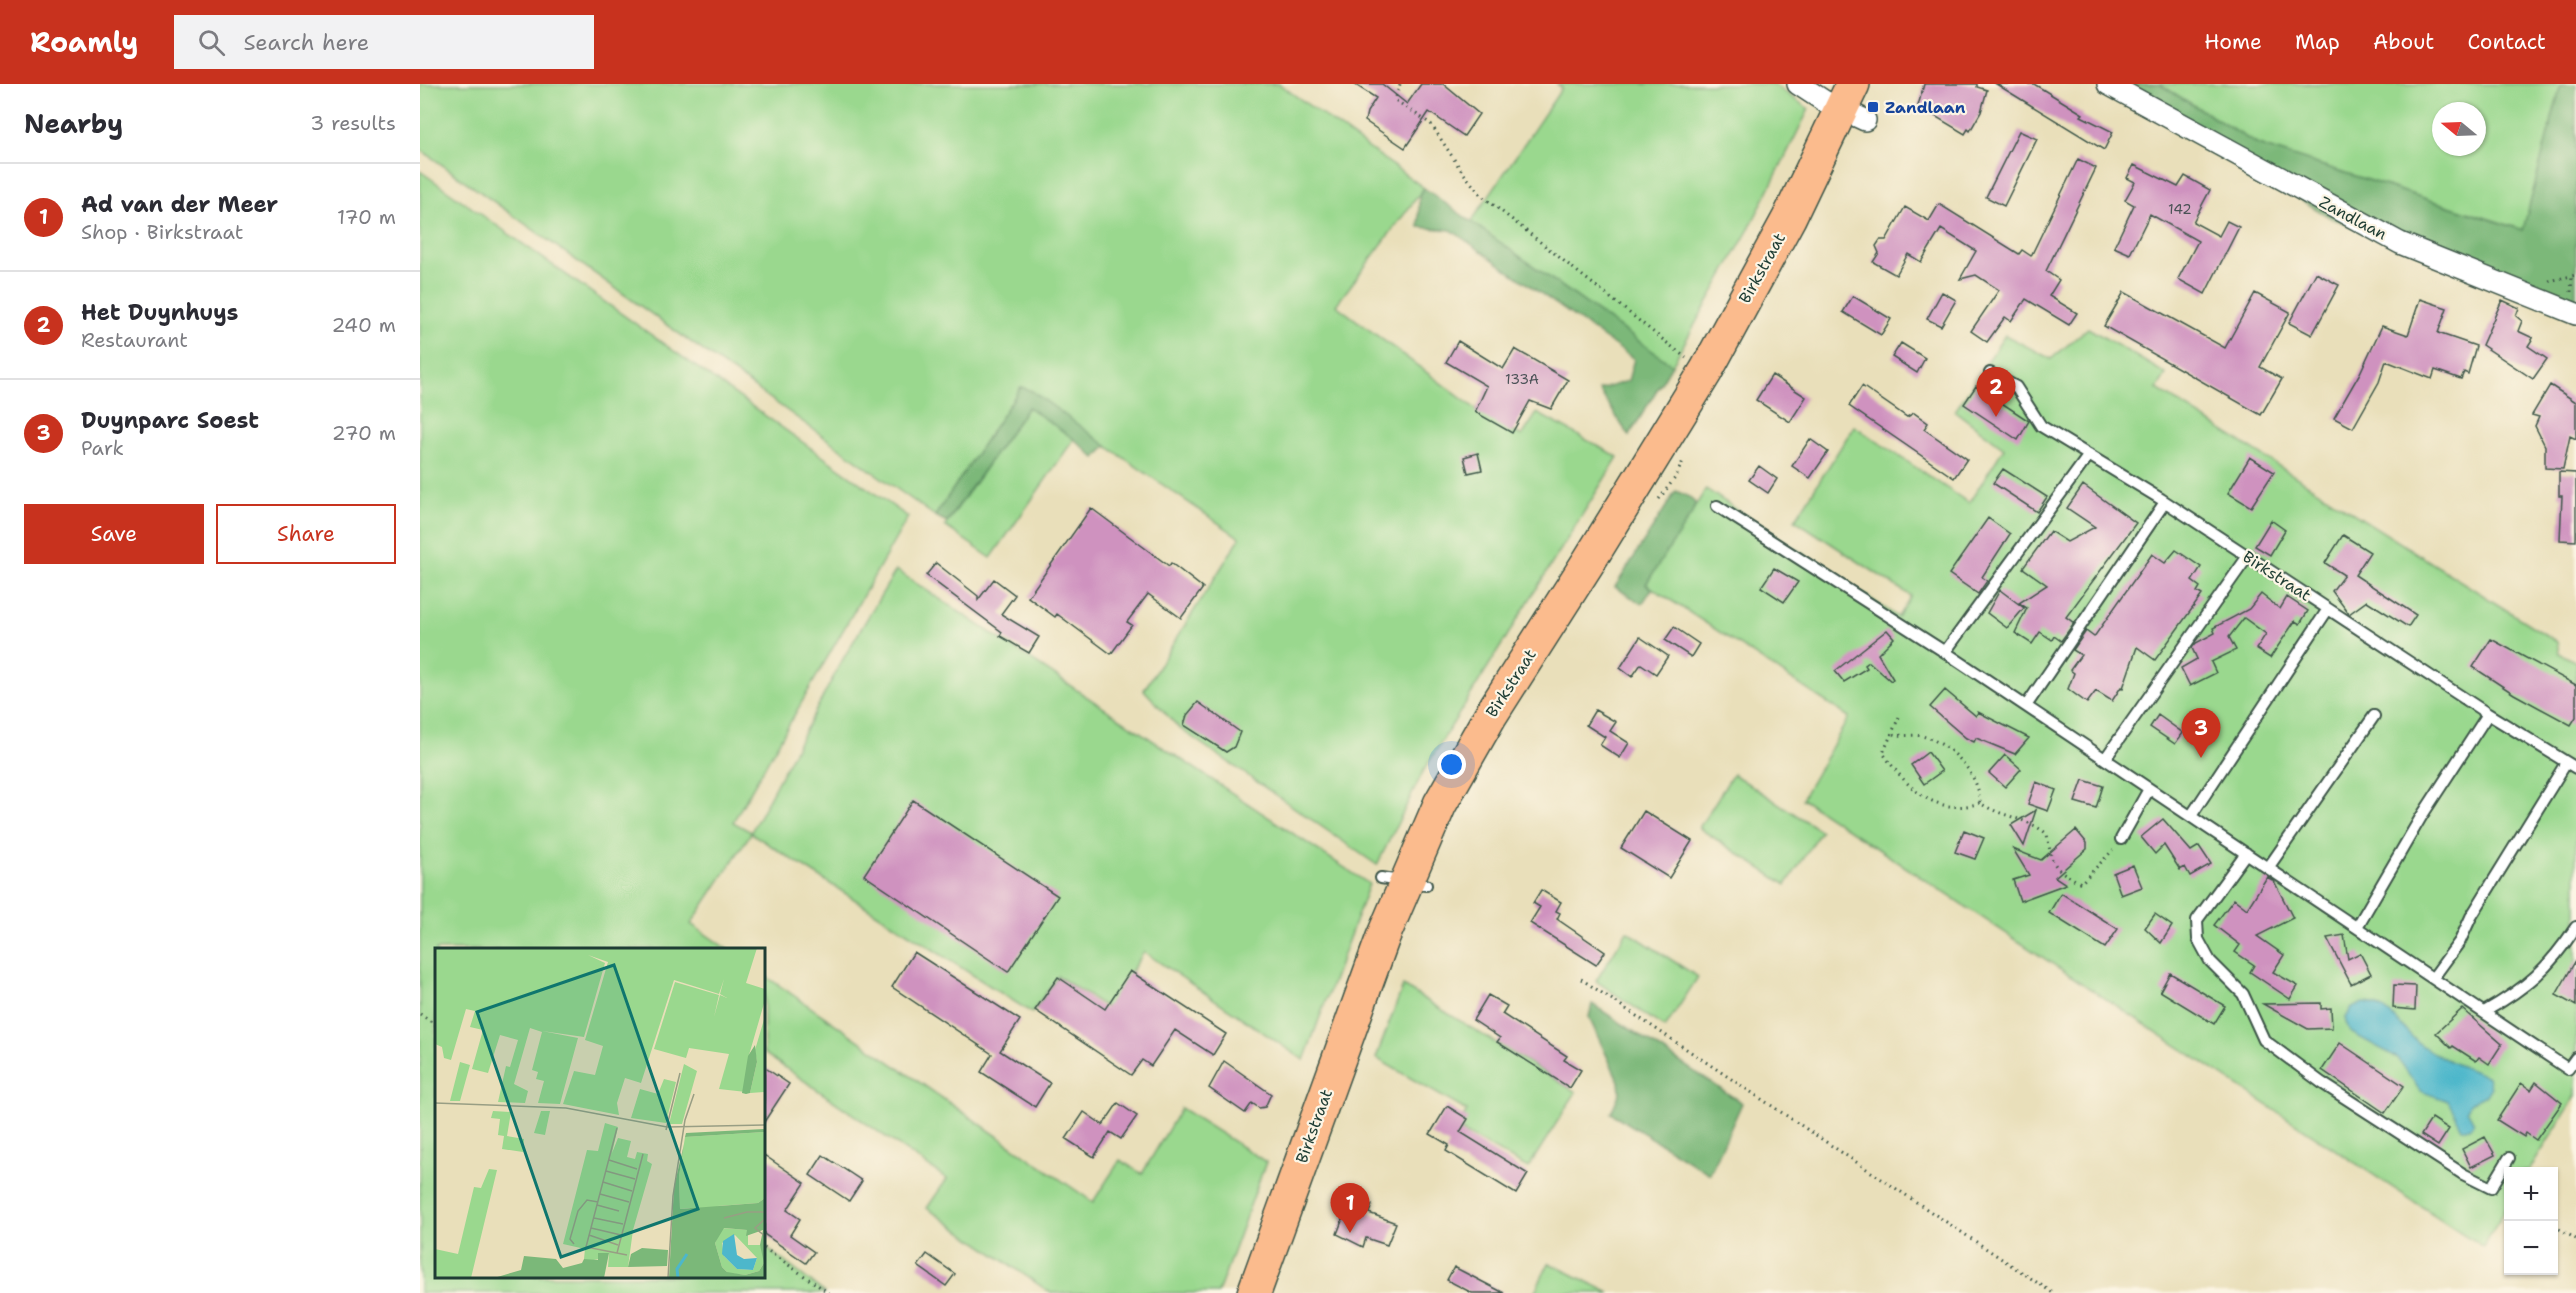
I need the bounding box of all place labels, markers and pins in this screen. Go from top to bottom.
place label: Zandlaan [1885,97,1966,118]
marker: Zandlaan [1866,100,1880,114]
pin: 2 [1976,368,2016,417]
pin: 3 [2182,708,2220,758]
pin: 1 [1330,1184,1370,1233]

